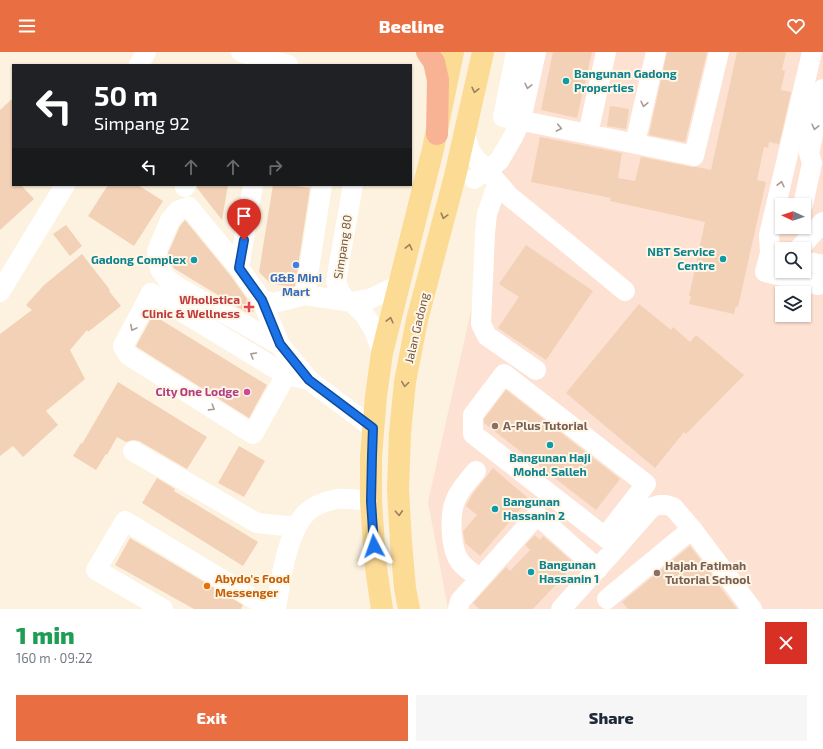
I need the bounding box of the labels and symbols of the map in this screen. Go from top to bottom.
place label: Bangunan Gadong Properties [574,66,677,94]
marker: Bangunan Gadong Properties [561,76,571,86]
one-way arrow [525,83,533,89]
one-way arrow [471,87,479,93]
one-way arrow [641,101,649,107]
one-way arrow [556,123,562,132]
one-way arrow [811,124,819,131]
one-way arrow [777,180,785,187]
north arrow [775,198,811,234]
pin [227,199,261,240]
one-way arrow [440,213,449,220]
street label: Simpang 80 [330,214,354,280]
one-way arrow [404,244,412,250]
place label: NBT Service Centre [647,244,715,272]
place label: Gadong Complex [91,252,186,266]
marker: NBT Service Centre [718,254,728,264]
marker: Gadong Complex [189,255,199,265]
marker: G&B Mini Mart [291,260,301,270]
place label: G&B Mini Mart [270,270,322,298]
street label: Jalan Gadong [401,291,431,364]
place label: Wholistica Clinic & Wellness [142,292,240,320]
marker: Wholistica Clinic & Wellness [243,301,255,313]
one-way arrow [385,317,394,324]
one-way arrow [130,324,137,331]
one-way arrow [250,352,257,360]
one-way arrow [401,381,410,387]
place label: City One Lodge [155,384,239,399]
marker: City One Lodge [242,387,252,397]
one-way arrow [208,403,215,410]
place label: A-Plus Tutorial [503,418,588,432]
marker: A-Plus Tutorial [490,421,500,431]
marker: Bangunan Haji Mohd. Salleh [545,440,555,450]
place label: Bangunan Haji Mohd. Salleh [509,450,591,478]
place label: Bangunan Hassanin 2 [503,494,565,522]
marker: Bangunan Hassanin 2 [490,504,500,514]
one-way arrow [395,510,403,516]
position arrow [353,525,395,567]
place label: Bangunan Hassanin 1 [539,557,599,585]
place label: Hajah Fatimah Tutorial School [665,558,750,586]
marker: Bangunan Hassanin 1 [526,567,536,577]
marker: Hajah Fatimah Tutorial School [652,568,662,578]
place label: Abydo's Food Messenger [215,571,290,599]
marker: Abydo's Food Messenger [202,581,212,591]

